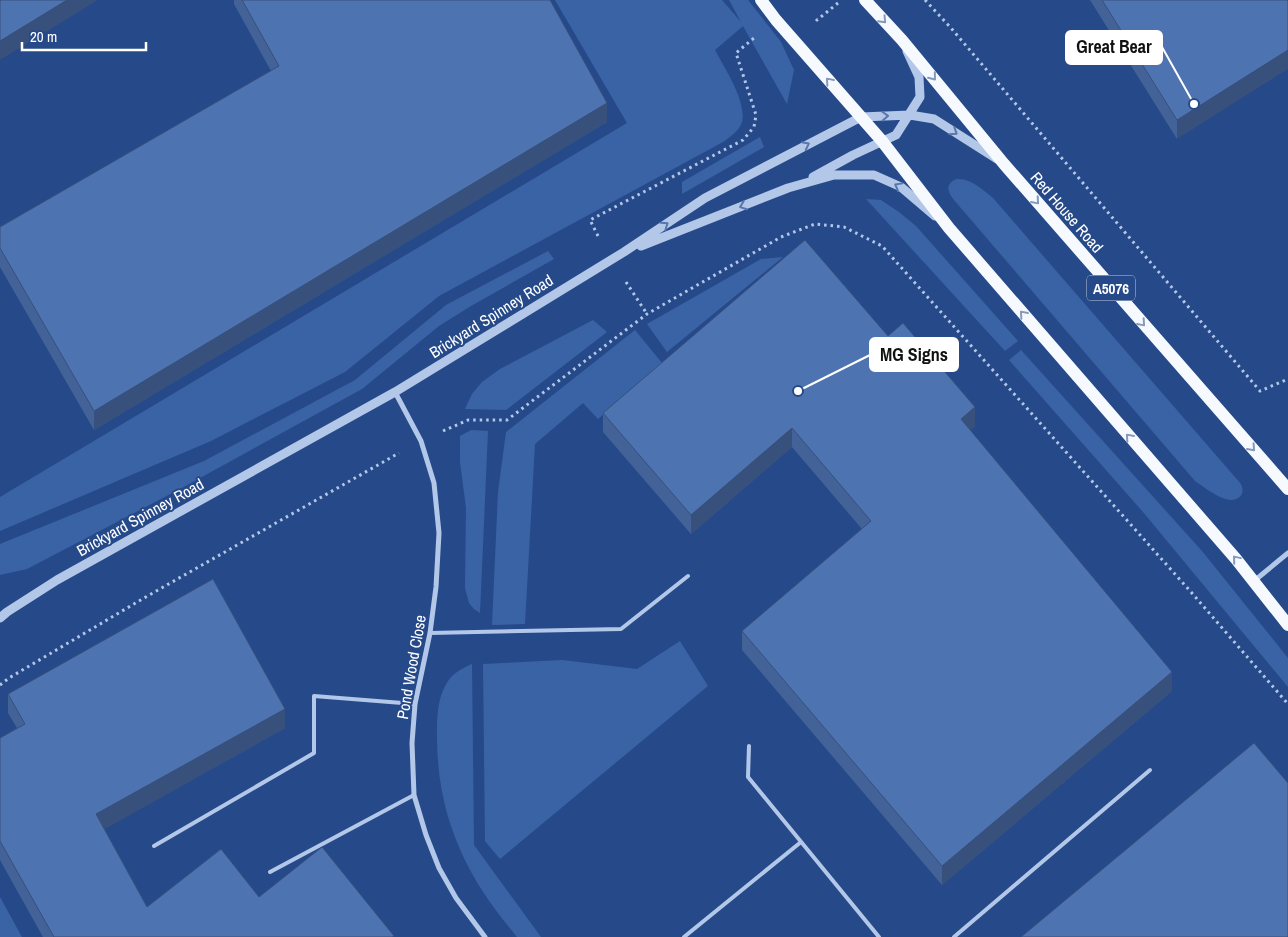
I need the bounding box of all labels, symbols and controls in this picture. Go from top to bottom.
one-way arrow [877,14,886,23]
scale bar [22,20,146,52]
text: 20 m [30,26,57,47]
callout: Great Bear [1066,31,1162,64]
text: Great Bear [1076,34,1152,59]
one-way arrow [927,72,936,81]
one-way arrow [825,77,834,86]
one-way arrow [881,111,889,122]
one-way arrow [949,126,958,135]
one-way arrow [801,141,810,151]
street label: Red House Road [1026,167,1108,257]
one-way arrow [894,182,903,192]
one-way arrow [1030,195,1039,204]
one-way arrow [739,200,748,210]
one-way arrow [659,222,669,231]
street label: Brickyard Spinney Road [425,269,557,363]
road number: A5076 [1087,276,1135,300]
one-way arrow [1020,310,1029,319]
one-way arrow [1137,318,1146,327]
callout: MG Signs [870,338,958,371]
text: MG Signs [880,342,948,367]
one-way arrow [1126,433,1135,442]
one-way arrow [1246,443,1255,452]
street label: Brickyard Spinney Road [72,473,208,561]
one-way arrow [1234,556,1242,565]
street label: Pond Wood Close [391,613,431,721]

